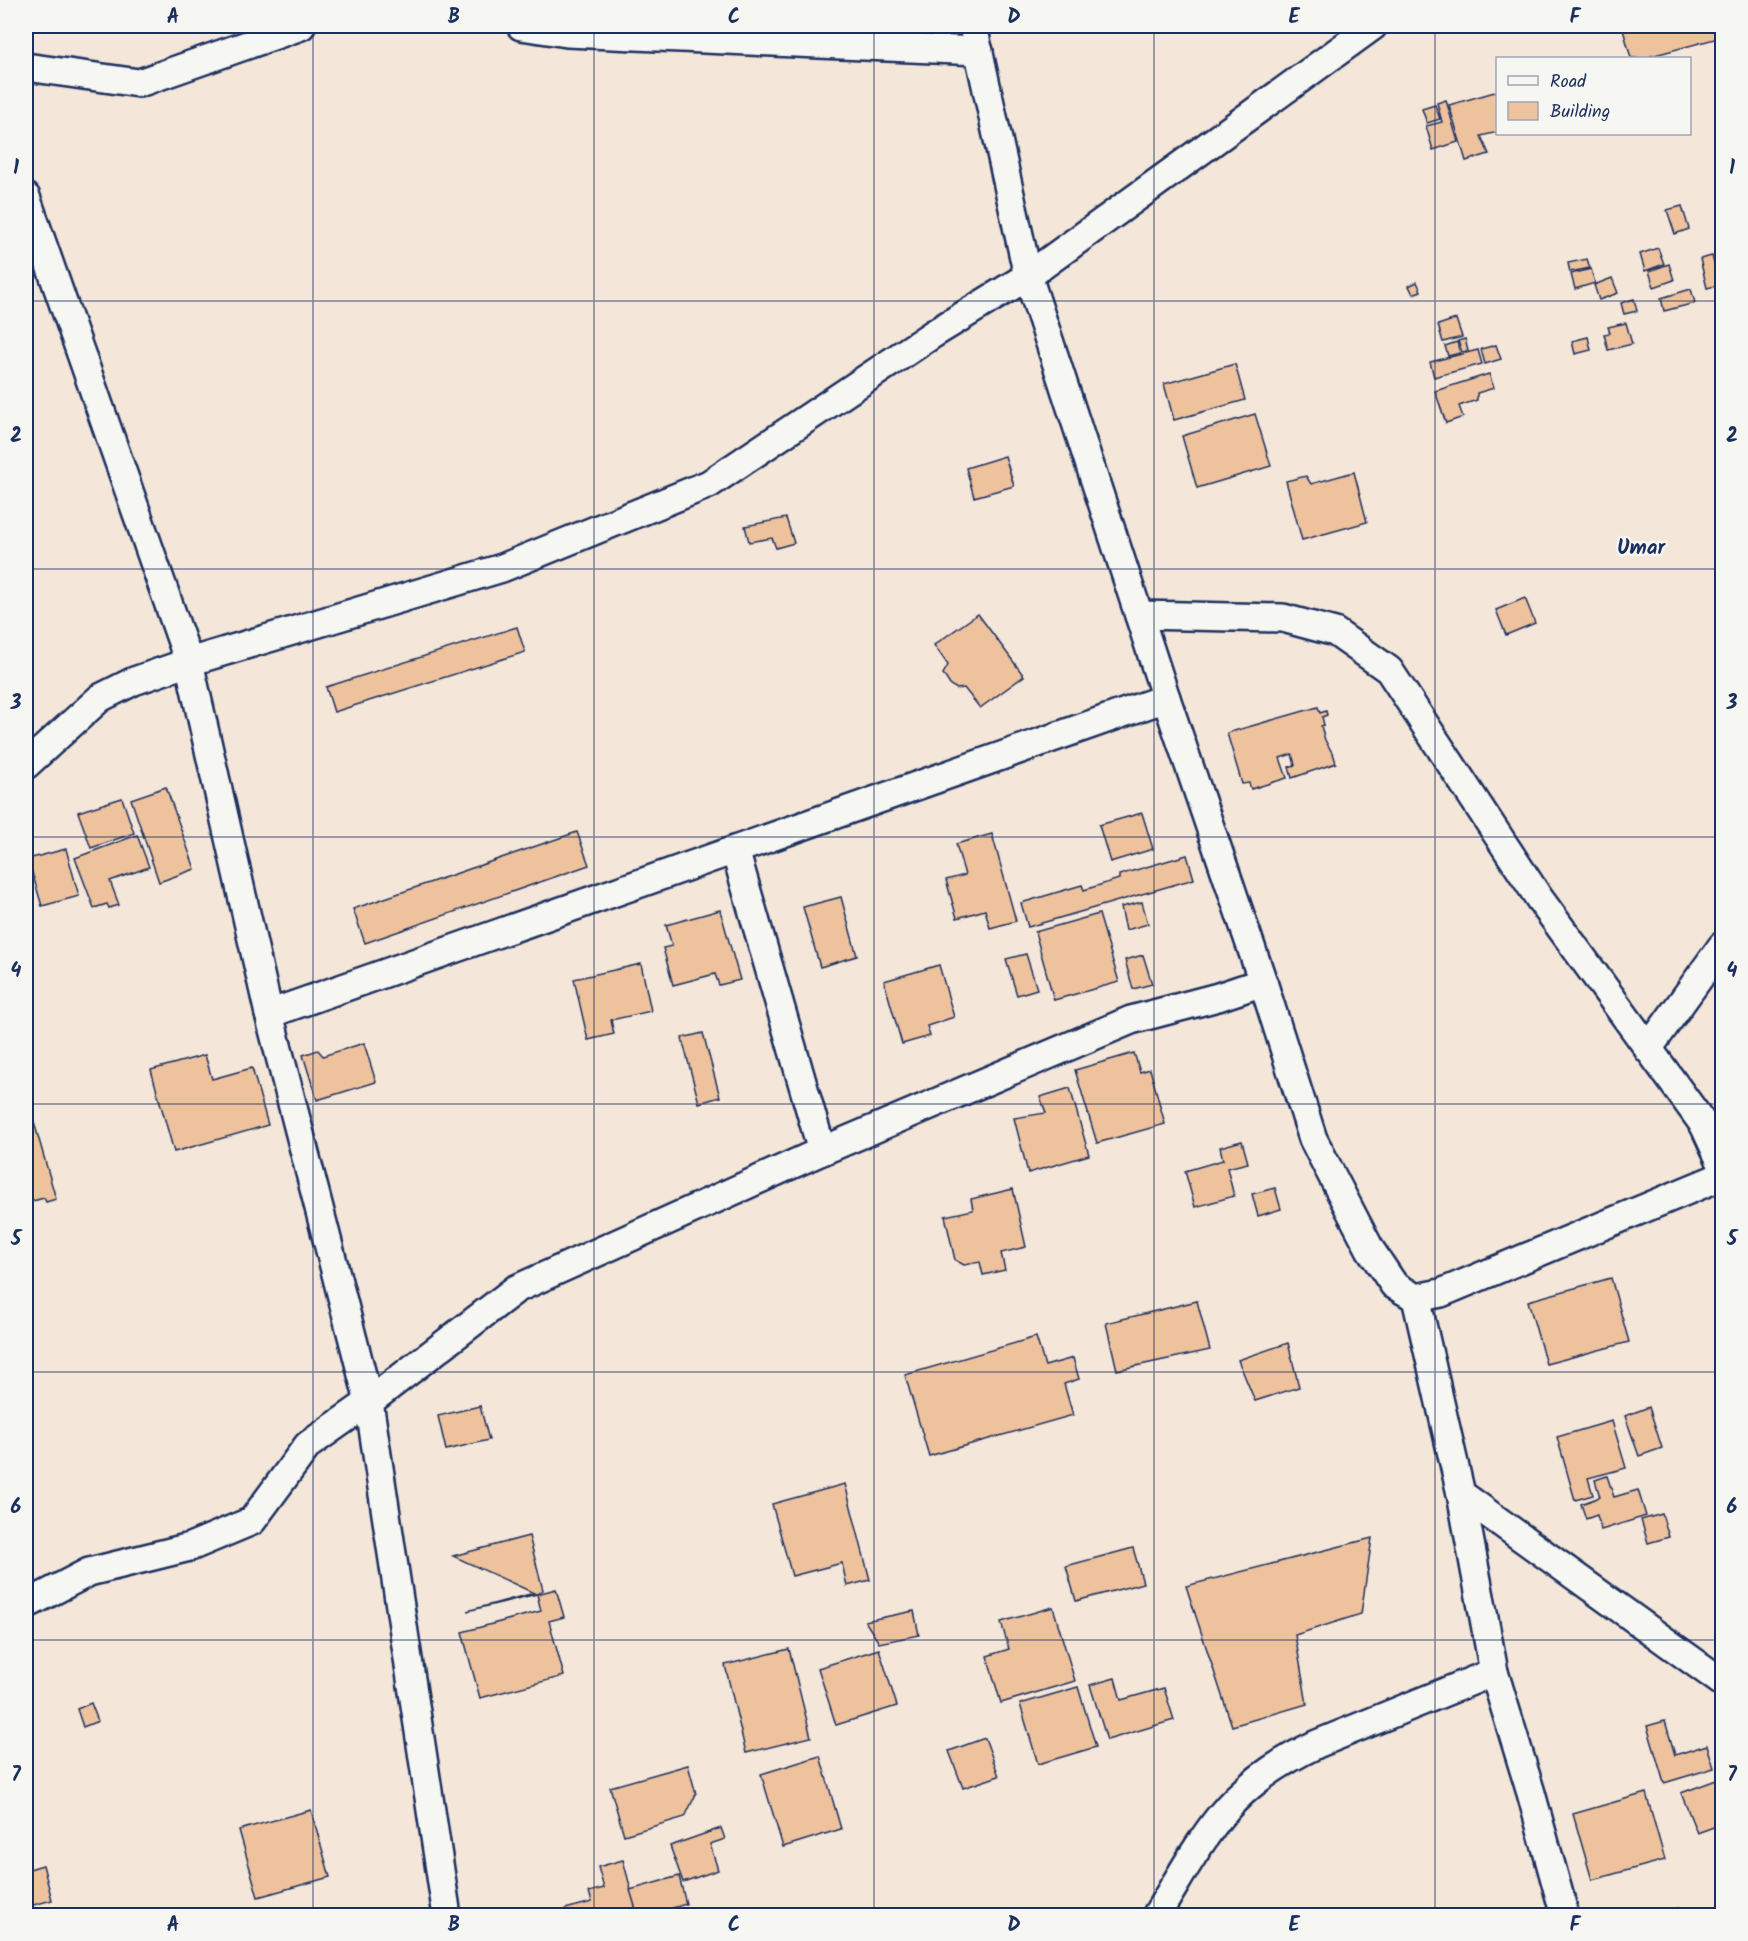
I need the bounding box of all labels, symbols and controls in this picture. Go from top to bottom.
text: A [167,2,179,34]
text: B [448,2,460,34]
text: C [728,2,740,34]
text: D [1007,2,1021,34]
text: E [1288,2,1300,34]
text: F [1570,2,1582,34]
legend [1496,57,1691,135]
text: Road [1550,68,1587,97]
text: Building [1550,98,1610,127]
text: 1 [13,153,19,185]
text: 1 [1729,153,1735,185]
text: 2 [10,421,22,453]
text: 2 [1726,421,1738,453]
district label: Umar [1617,532,1666,565]
text: 3 [10,688,22,720]
text: 3 [1726,688,1738,720]
text: 4 [11,956,22,988]
text: 4 [1727,956,1738,988]
text: 5 [10,1224,23,1256]
text: 5 [1726,1224,1739,1256]
text: 6 [11,1492,22,1524]
text: 6 [1727,1492,1738,1524]
text: 7 [11,1760,21,1792]
text: 7 [1727,1760,1737,1792]
text: A [167,1910,179,1941]
text: B [448,1910,460,1941]
text: C [728,1910,740,1941]
text: D [1007,1910,1021,1941]
text: E [1288,1910,1300,1941]
text: F [1570,1910,1582,1941]

